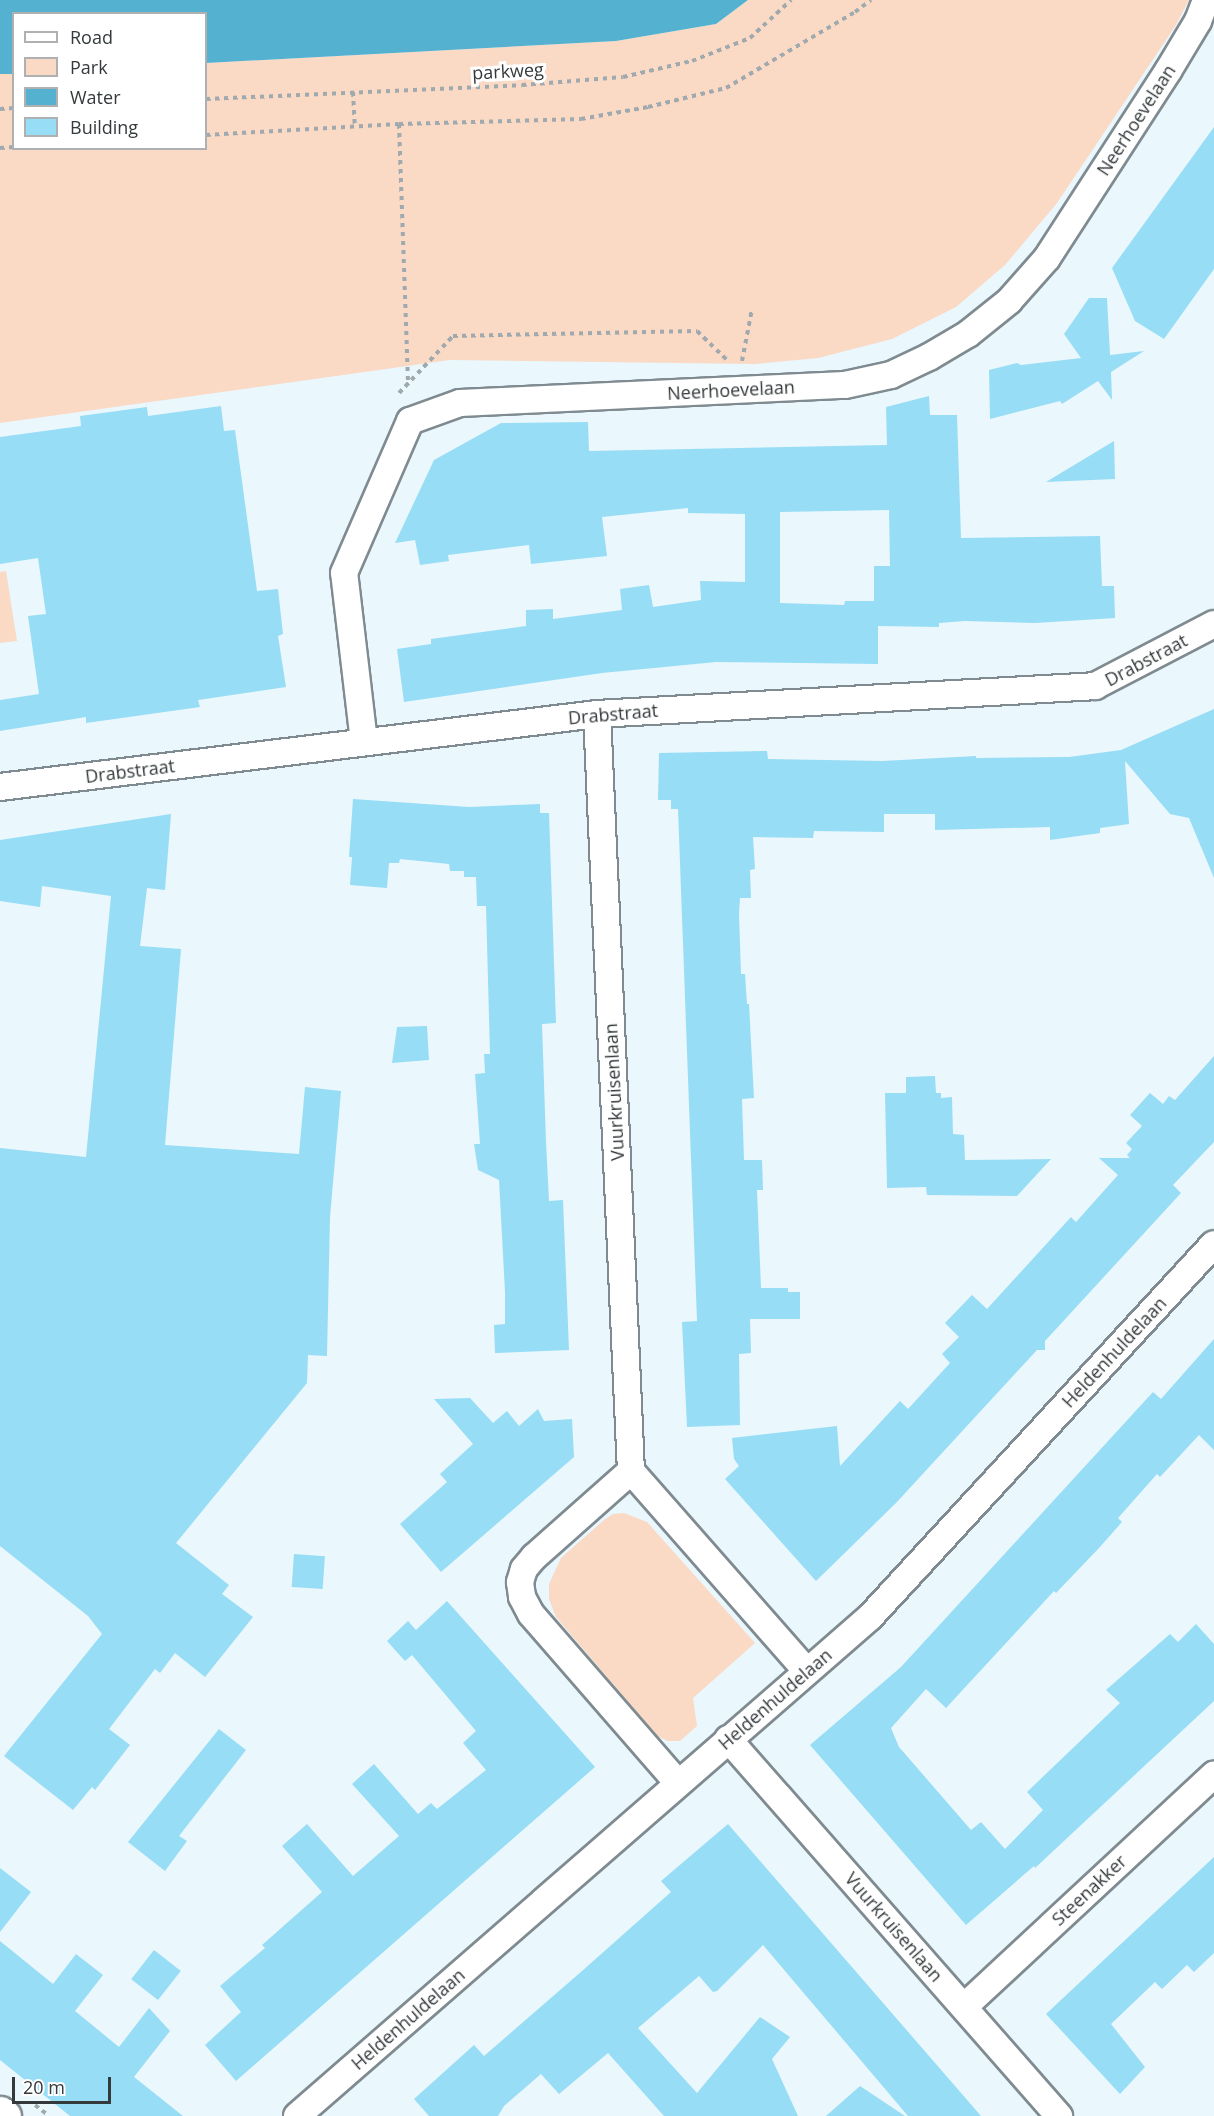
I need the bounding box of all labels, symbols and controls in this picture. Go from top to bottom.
legend [12,12,207,150]
text: Road [70,25,113,49]
text: Park [70,55,108,79]
street label: parkweg [472,58,544,84]
street label: Neerhoevelaan [1092,61,1180,179]
text: Water [70,85,121,109]
text: Building [70,115,138,139]
street label: Neerhoevelaan [667,376,795,404]
street label: Drabstraat [1101,629,1191,691]
street label: Drabstraat [567,699,659,729]
street label: Drabstraat [84,755,176,787]
street label: Vuurkruisenlaan [600,1023,628,1161]
street label: Heldenhuldelaan [1057,1292,1171,1412]
street label: Heldenhuldelaan [714,1644,836,1754]
street label: Steenakker [1047,1850,1131,1930]
street label: Vuurkruisenlaan [841,1868,947,1986]
street label: Heldenhuldelaan [347,1964,469,2074]
scale bar [15,2065,114,2103]
text: 20 m [23,2075,65,2099]

